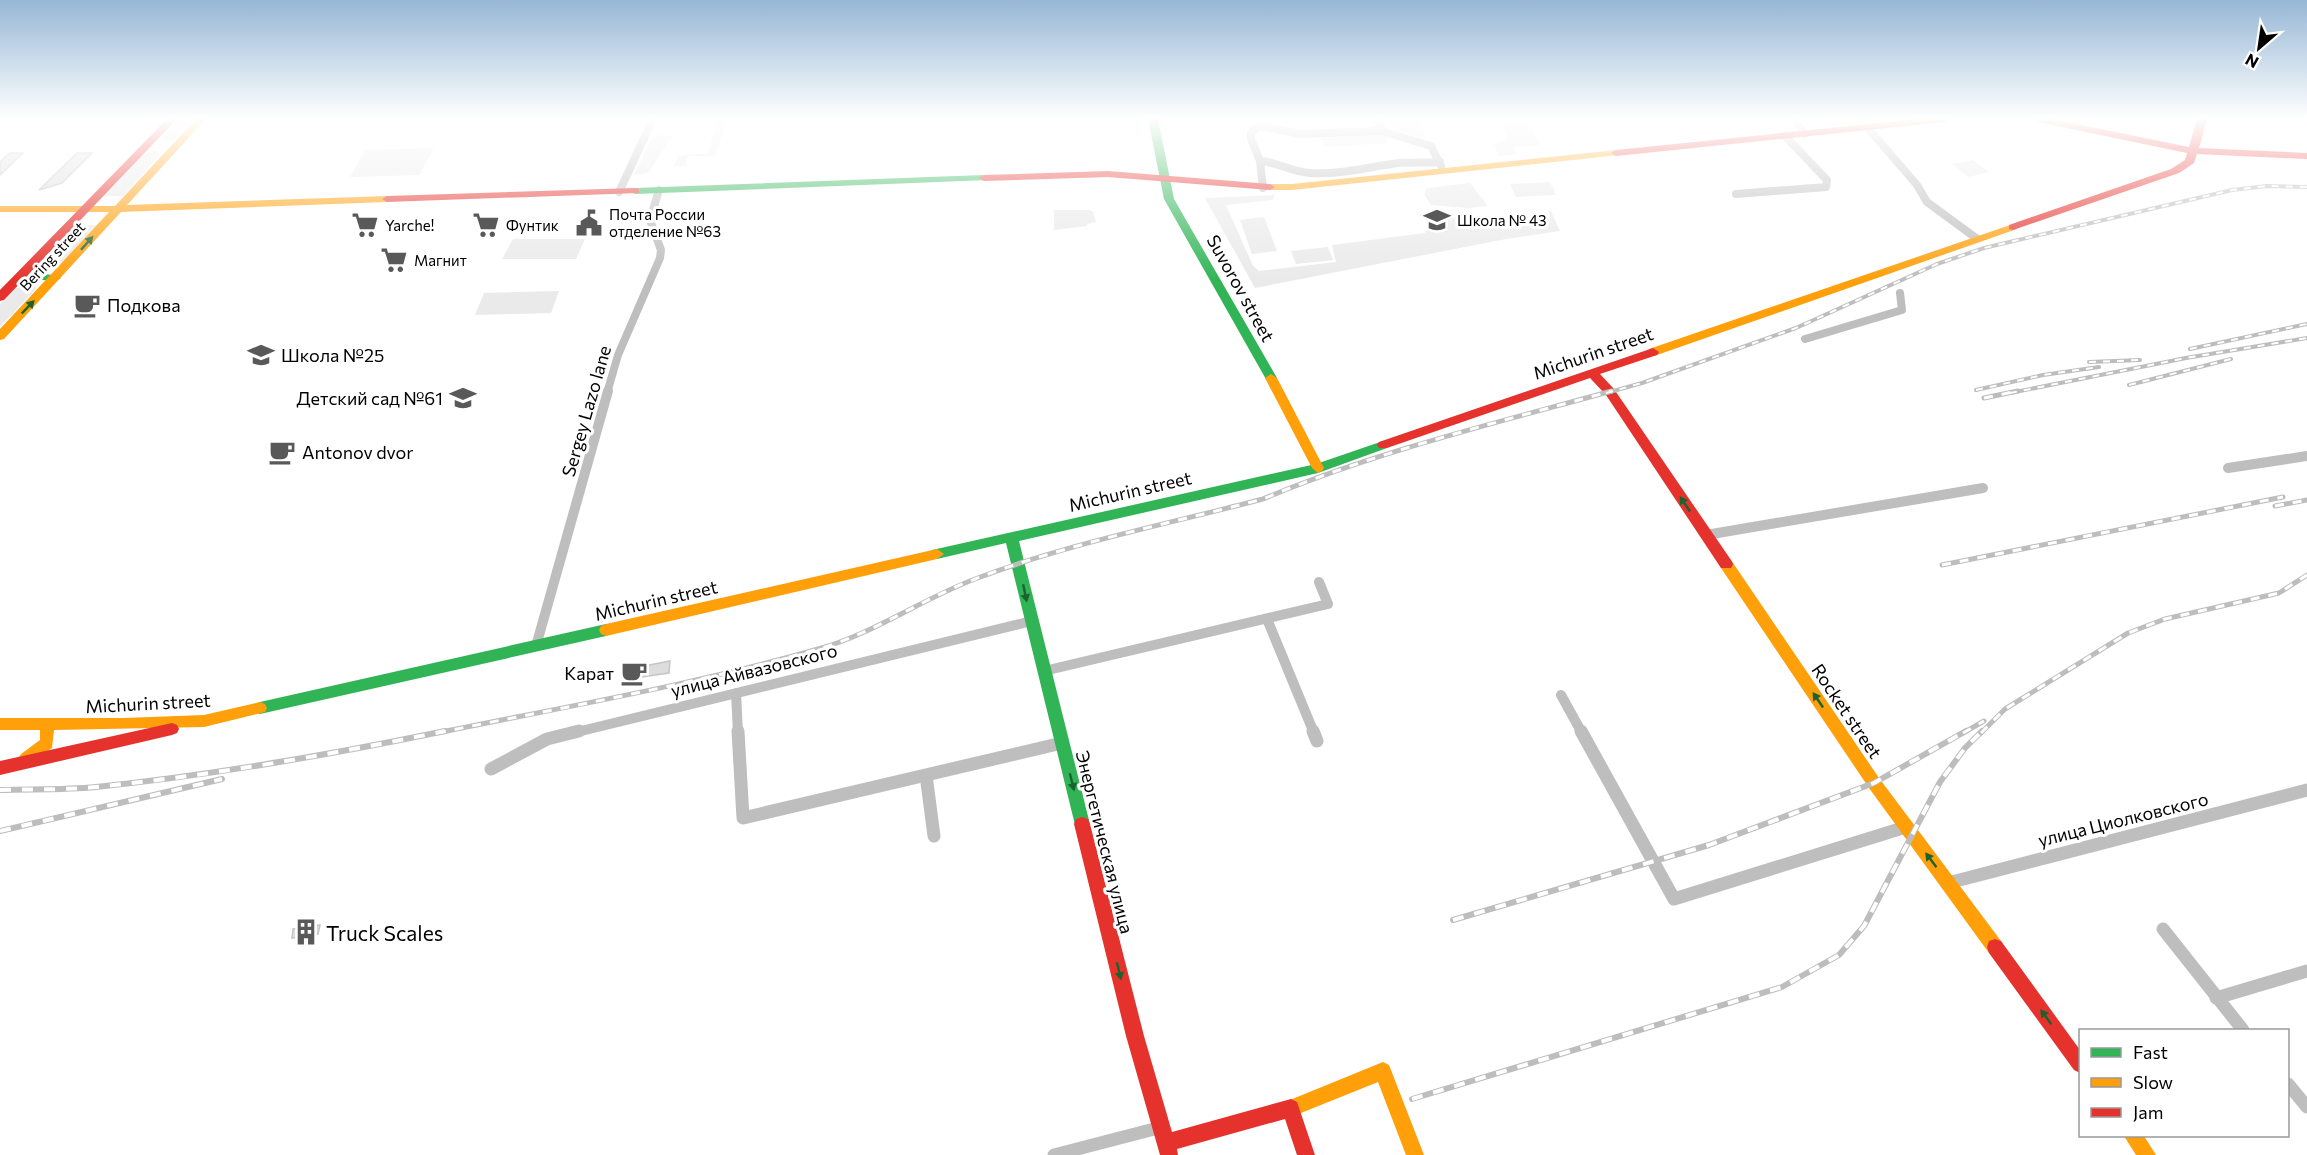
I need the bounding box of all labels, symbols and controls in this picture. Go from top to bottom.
north arrow [2229,18,2289,78]
text: N [2242,50,2261,73]
place label: Почта России отделение №63 [609,205,721,240]
school or university icon: Школа № 43 [1422,205,1452,235]
public building icon: Почта России отделение №63 [574,208,604,238]
supermarket icon: Yarche! [350,210,380,240]
supermarket icon: Фунтик [471,210,501,240]
place label: Школа № 43 [1457,211,1547,229]
place label: Yarche! [385,216,434,234]
place label: Фунтик [506,216,559,234]
street label: Bering street [16,218,88,294]
street label: Suvorov street [1203,231,1279,345]
one-way arrow [80,236,93,251]
supermarket icon: Магнит [379,245,409,275]
place label: Магнит [414,251,467,269]
cafe icon: Подкова [72,290,102,320]
place label: Подкова [107,294,180,316]
one-way arrow [21,299,35,314]
street label: Michurin street [1530,322,1656,384]
school or university icon: Школа №25 [246,340,276,370]
street label: Sergey Lazo lane [557,343,615,479]
place label: Школа №25 [281,344,384,366]
school or university icon: Детский сад №61 [448,383,478,413]
place label: Детский сад №61 [296,387,443,409]
cafe icon: Antonov dvor [267,437,297,467]
place label: Antonov dvor [302,441,413,463]
street label: Michurin street [1066,466,1194,516]
one-way arrow [1680,496,1691,512]
street label: Michurin street [592,575,720,625]
one-way arrow [1021,583,1031,602]
street label: улица Айвазовского [669,639,839,701]
cafe icon: Карат [619,658,649,688]
street label: Rocket street [1807,660,1887,762]
place label: Карат [564,662,615,684]
street label: Michurin street [85,689,211,717]
one-way arrow [1812,693,1824,709]
street label: Энергетическая улица [1072,748,1138,936]
one-way arrow [1067,773,1077,791]
street label: улица Циолковского [2036,787,2210,851]
one-way arrow [1925,852,1937,867]
building icon: Truck Scales [291,917,321,947]
place label: Truck Scales [326,920,443,945]
one-way arrow [1114,962,1124,980]
one-way arrow [2040,1009,2052,1025]
legend [2079,1029,2289,1137]
text: Fast [2133,1041,2168,1063]
text: Slow [2133,1071,2173,1093]
text: Jam [2133,1101,2163,1123]

